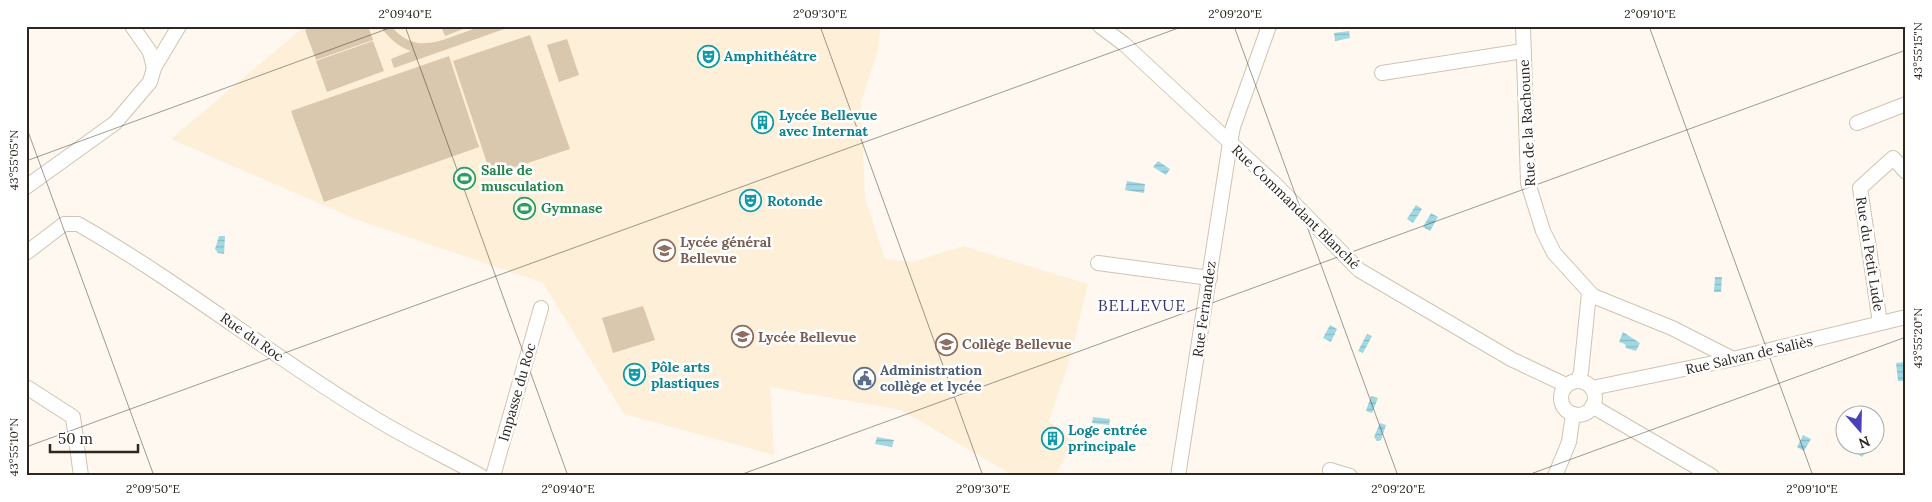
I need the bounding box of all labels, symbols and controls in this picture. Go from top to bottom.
text: 2°09'40"E [378,6,432,21]
text: 2°09'30"E [793,6,847,21]
text: 2°09'20"E [1208,6,1262,21]
text: 2°09'10"E [1624,6,1676,21]
text: 43°55'15"N [1910,22,1925,80]
theatre icon: Amphithéâtre [696,44,720,68]
place label: Amphithéâtre [724,47,817,65]
street label: Rue de la Rachoune [1515,59,1539,187]
place label: Lycée Bellevue avec Internat [779,106,878,140]
building icon: Lycée Bellevue avec Internat [751,111,775,135]
text: 43°55'05"N [6,130,21,190]
street label: Rue Commandant Blanché [1228,141,1364,273]
place label: Salle de musculation [481,161,564,195]
sports icon: Salle de musculation [453,166,477,190]
theatre icon: Rotonde [739,189,763,213]
place label: Rotonde [767,192,823,210]
street label: Rue du Petit Lude [1852,195,1888,313]
sports icon: Gymnase [513,196,537,220]
place label: Gymnase [541,199,603,217]
place label: Lycée général Bellevue [680,233,772,267]
school or university icon: Lycée général Bellevue [652,238,676,262]
street label: Rue Fernandez [1188,260,1220,358]
district label: BELLEVUE [1098,295,1186,315]
text: 43°55'20"N [1910,308,1925,368]
street label: Rue du Roc [217,309,287,365]
school or university icon: Lycée Bellevue [730,325,754,349]
place label: Lycée Bellevue [758,328,857,346]
school or university icon: Collège Bellevue [934,332,958,356]
street label: Rue Salvan de Saliès [1683,332,1815,378]
place label: Collège Bellevue [962,335,1072,353]
street label: Impasse du Roc [494,341,540,443]
place label: Pôle arts plastiques [651,358,719,392]
place label: Administration collège et lycée [880,361,982,395]
theatre icon: Pôle arts plastiques [623,363,647,387]
public building icon: Administration collège et lycée [852,366,876,390]
north arrow [1834,404,1884,454]
text: 43°55'10"N [6,418,21,476]
place label: Loge entrée principale [1068,421,1148,455]
scale bar [50,422,138,454]
building icon: Loge entrée principale [1040,426,1064,450]
text: 50 m [58,429,93,448]
text: N [1856,432,1873,453]
text: 2°09'50"E [126,481,180,496]
text: 2°09'40"E [541,481,595,496]
text: 2°09'30"E [956,481,1010,496]
text: 2°09'20"E [1371,481,1425,496]
text: 2°09'10"E [1786,481,1838,496]

